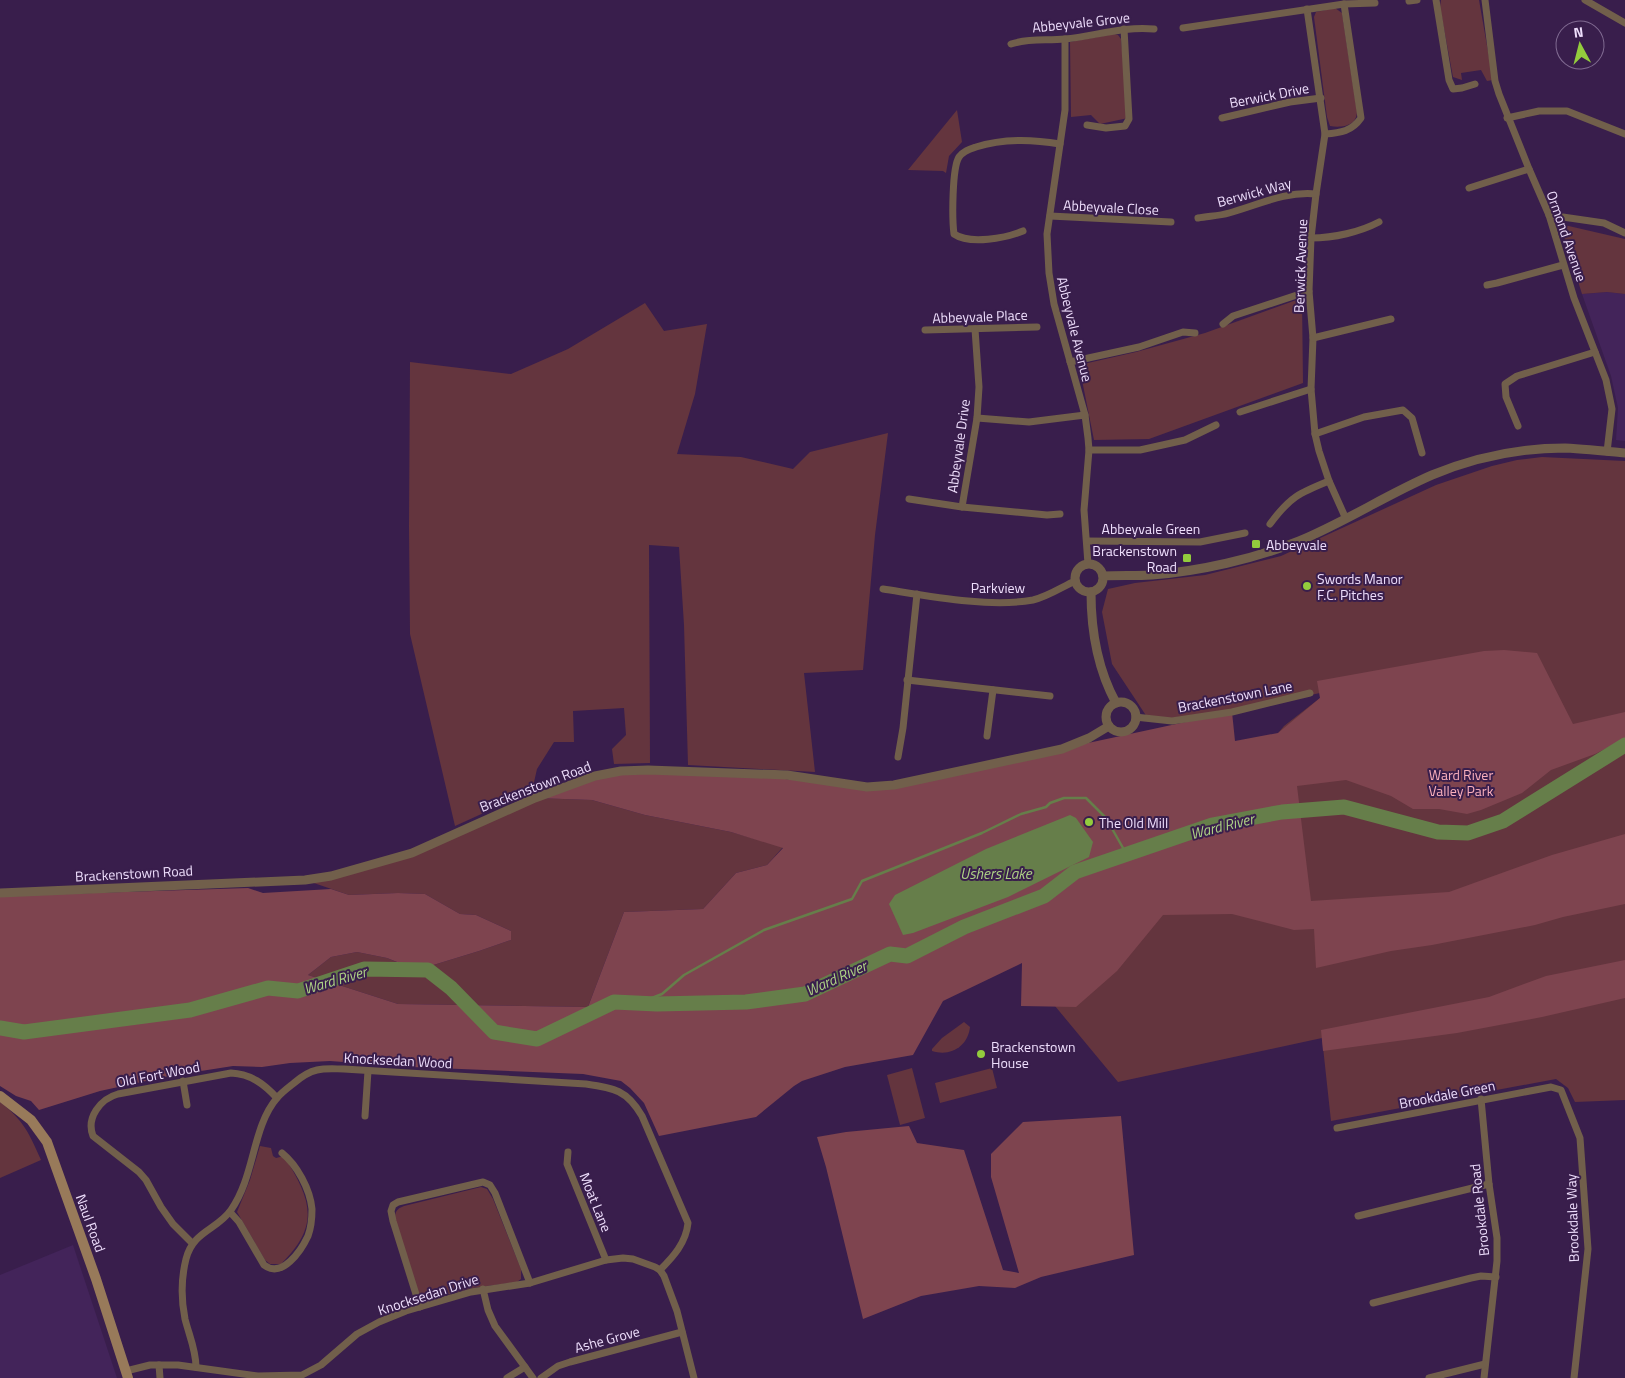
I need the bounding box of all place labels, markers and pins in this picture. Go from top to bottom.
place label: Abbeyvale [1266,534,1327,555]
marker: Abbeyvale [1250,538,1262,550]
place label: Brackenstown Road [1092,540,1177,577]
marker: Brackenstown Road [1181,552,1193,564]
place label: Swords Manor F.C. Pitches [1317,568,1403,605]
marker: Swords Manor F.C. Pitches [1301,580,1313,592]
place label: The Old Mill [1099,812,1168,833]
marker: The Old Mill [1083,816,1095,828]
place label: Brackenstown House [991,1036,1076,1073]
marker: Brackenstown House [975,1048,987,1060]

